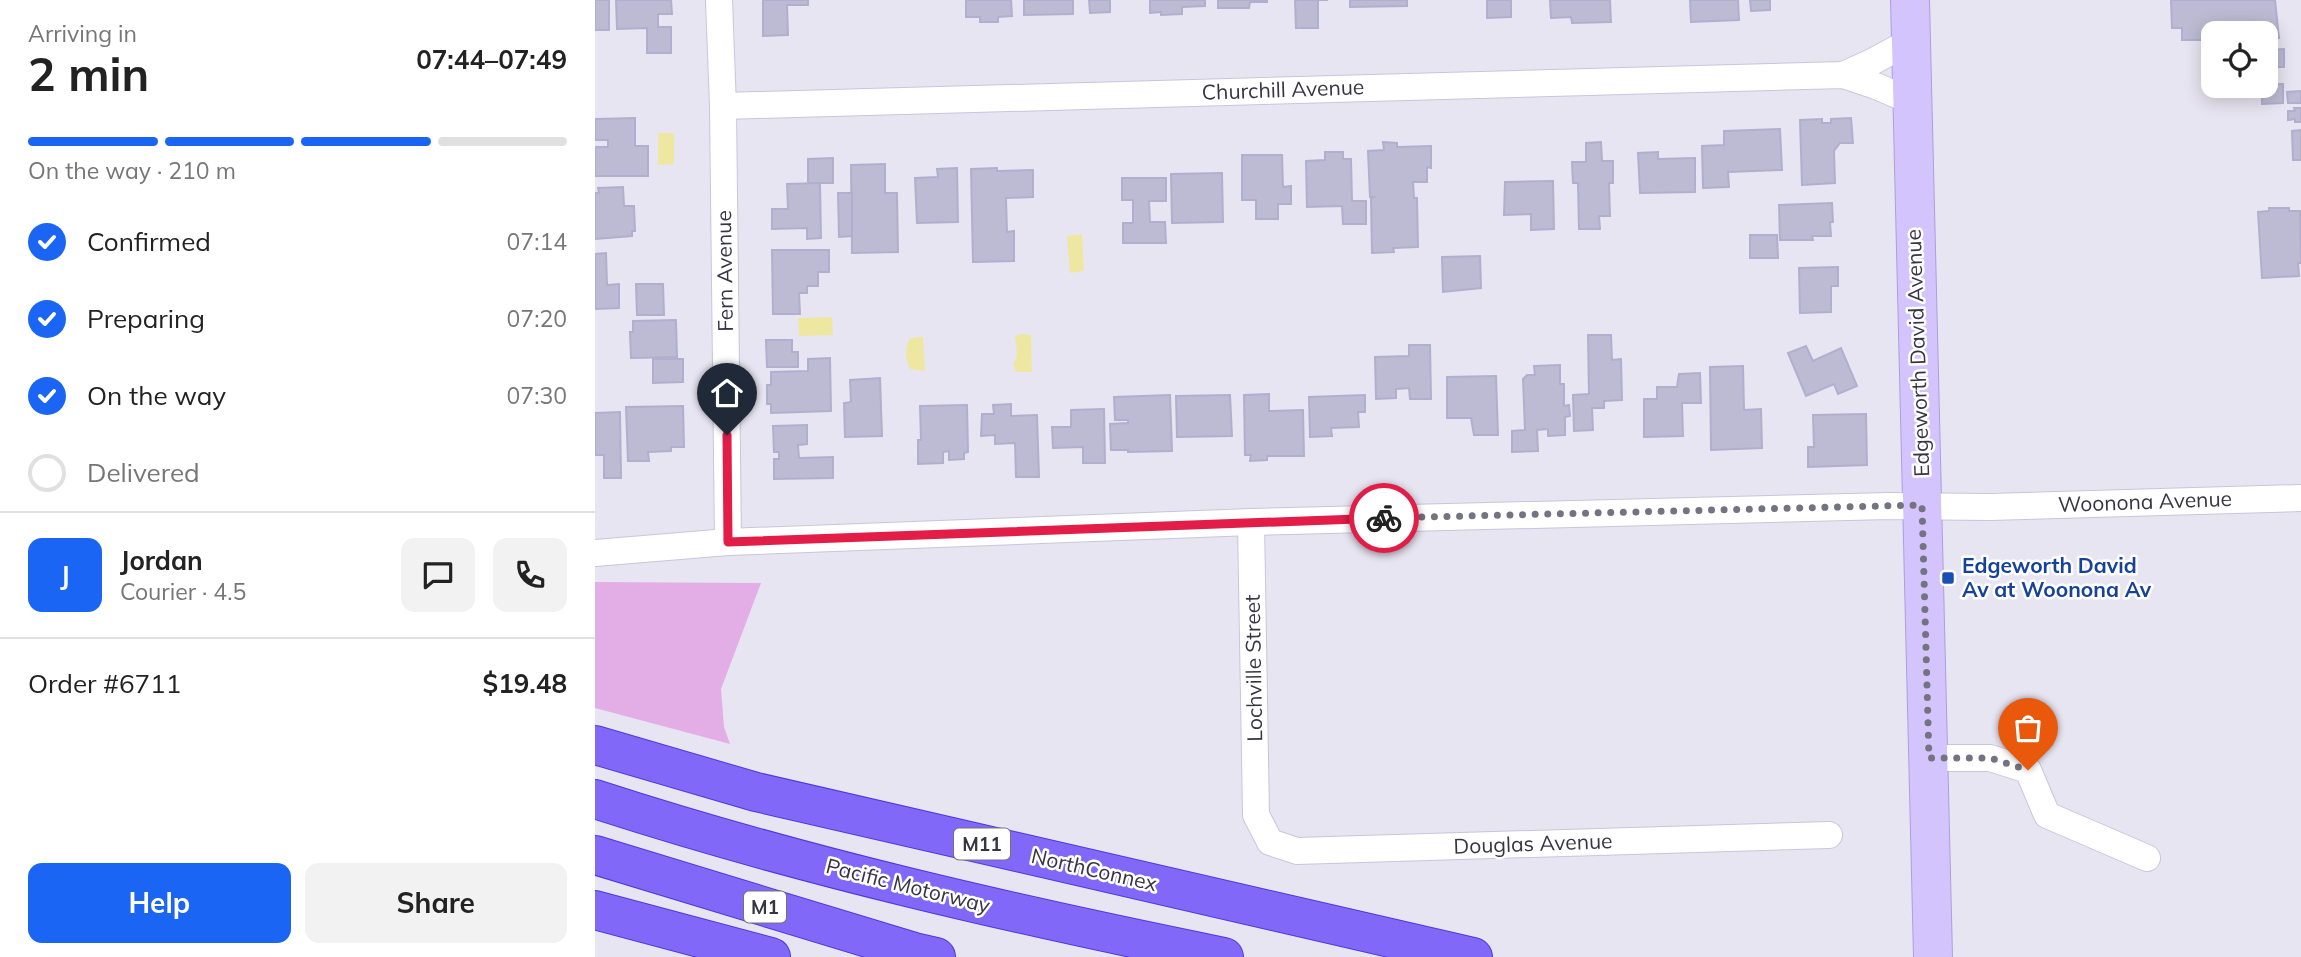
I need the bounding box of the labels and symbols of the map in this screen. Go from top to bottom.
street label: Churchill Avenue [1201,73,1365,105]
street label: Fern Avenue [710,210,738,332]
street label: Edgeworth David Avenue [1900,229,1934,477]
pin [697,363,757,435]
courier [1349,483,1419,553]
street label: Woonona Avenue [2058,485,2232,517]
place label: Edgeworth David Av at Woonona Av [1962,552,2152,602]
marker: Edgeworth David Av at Woonona Av [1940,570,1956,586]
street label: Lochville Street [1239,594,1267,742]
pin [1998,698,2058,770]
street label: Douglas Avenue [1453,827,1613,859]
road number: M11 [954,828,1010,860]
street label: NorthConnex [1029,842,1160,896]
street label: Pacific Motorway [824,852,993,918]
road number: M1 [744,892,786,923]

